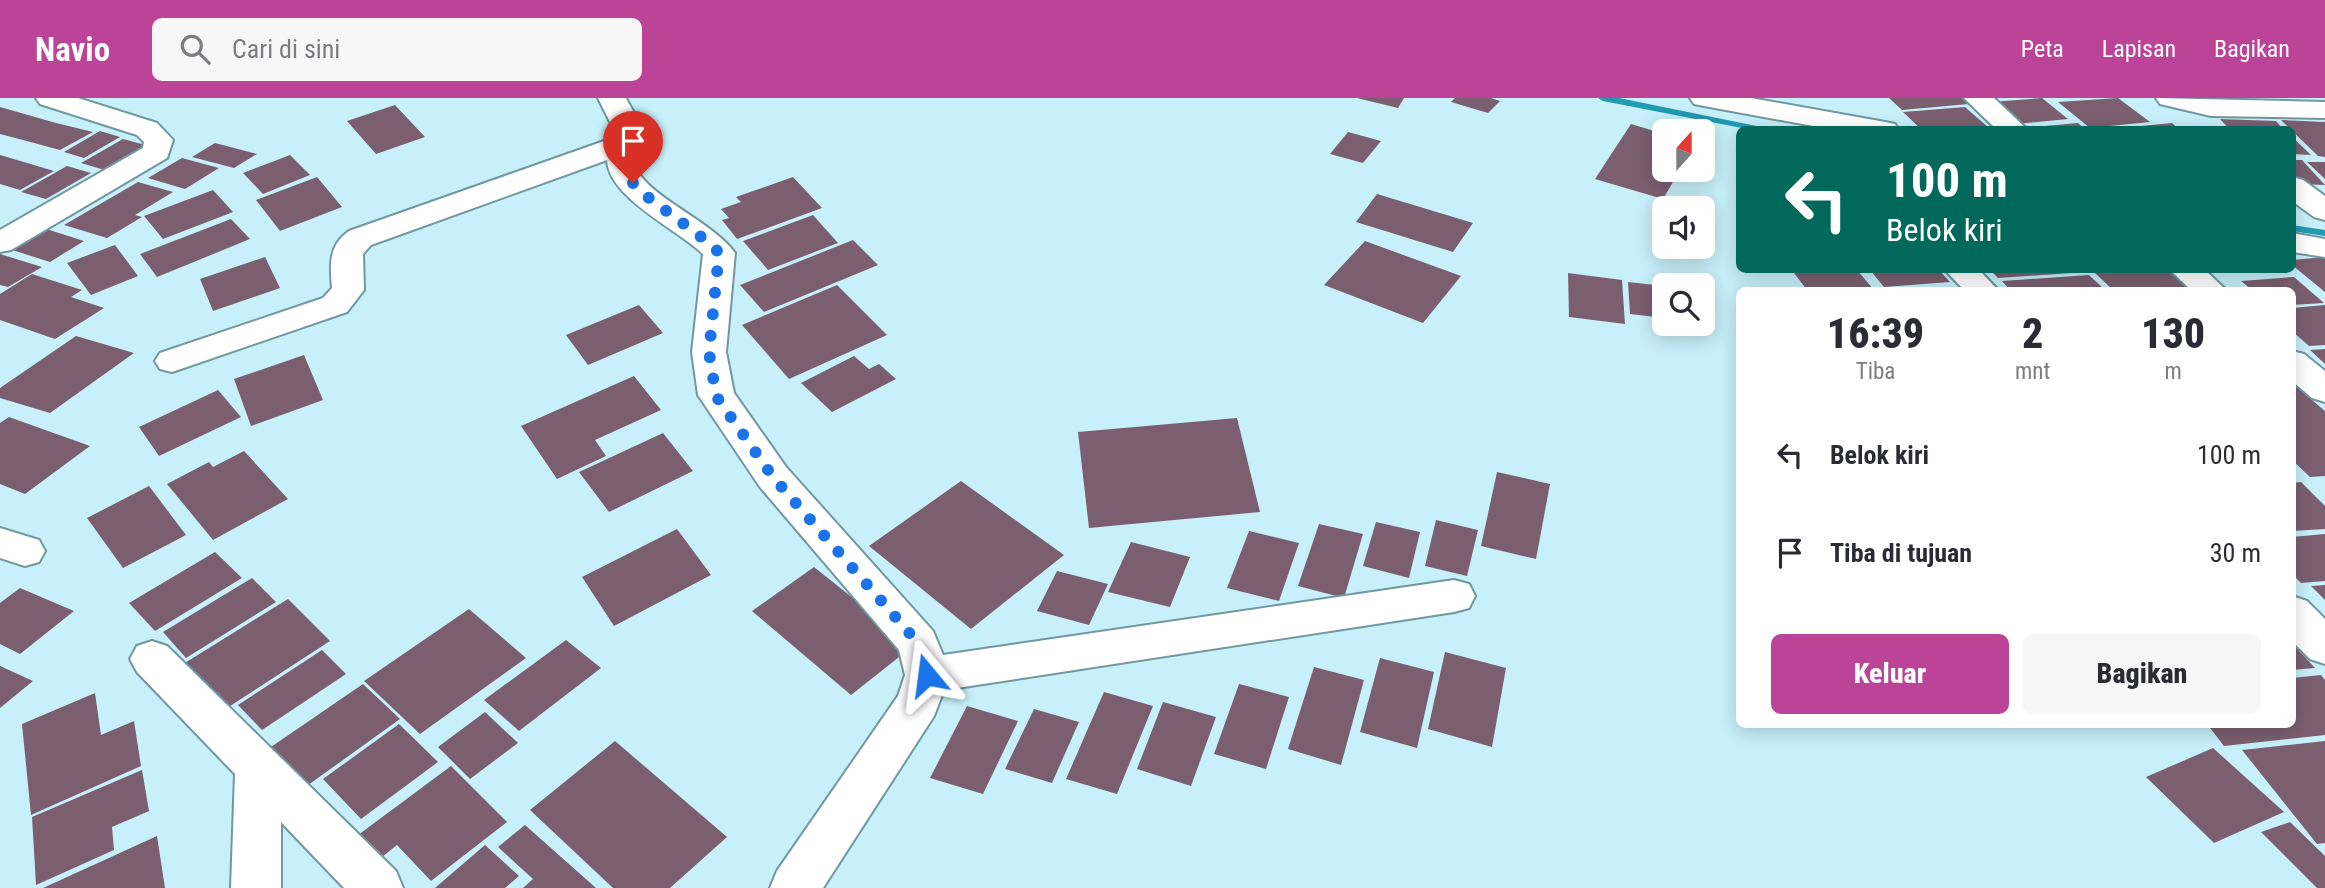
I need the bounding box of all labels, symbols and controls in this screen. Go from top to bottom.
search box [152,18,642,81]
text: Navio [35,30,110,69]
icon: search [176,30,214,68]
text: Cari di sini [232,34,340,64]
text: Peta [2021,35,2064,63]
text: Lapisan [2102,35,2176,63]
text: Bagikan [2214,35,2290,63]
pin [603,111,663,183]
north arrow [1652,119,1715,182]
map controls [1652,119,1715,336]
icon: arrive [614,122,652,160]
text: 100 m [1886,152,2008,209]
icon: left [1771,154,1862,245]
button: sound [1652,196,1715,259]
text: Belok kiri [1886,211,2003,249]
button: search [1652,273,1715,336]
text: 16:39 [1827,309,1924,358]
text: 2 [2022,309,2043,358]
text: 130 [2141,309,2205,358]
text: Tiba [1856,358,1895,385]
text: mnt [2015,358,2050,385]
text: m [2164,358,2182,385]
icon: left [1771,436,1809,474]
text: Belok kiri [1830,440,1929,470]
text: 100 m [2197,440,2261,470]
icon: arrive [1771,534,1809,572]
text: Tiba di tujuan [1830,538,1972,568]
text: 30 m [2210,538,2261,568]
button: Keluar [1771,634,2009,714]
button: Bagikan [2023,634,2261,714]
position arrow [890,638,964,712]

